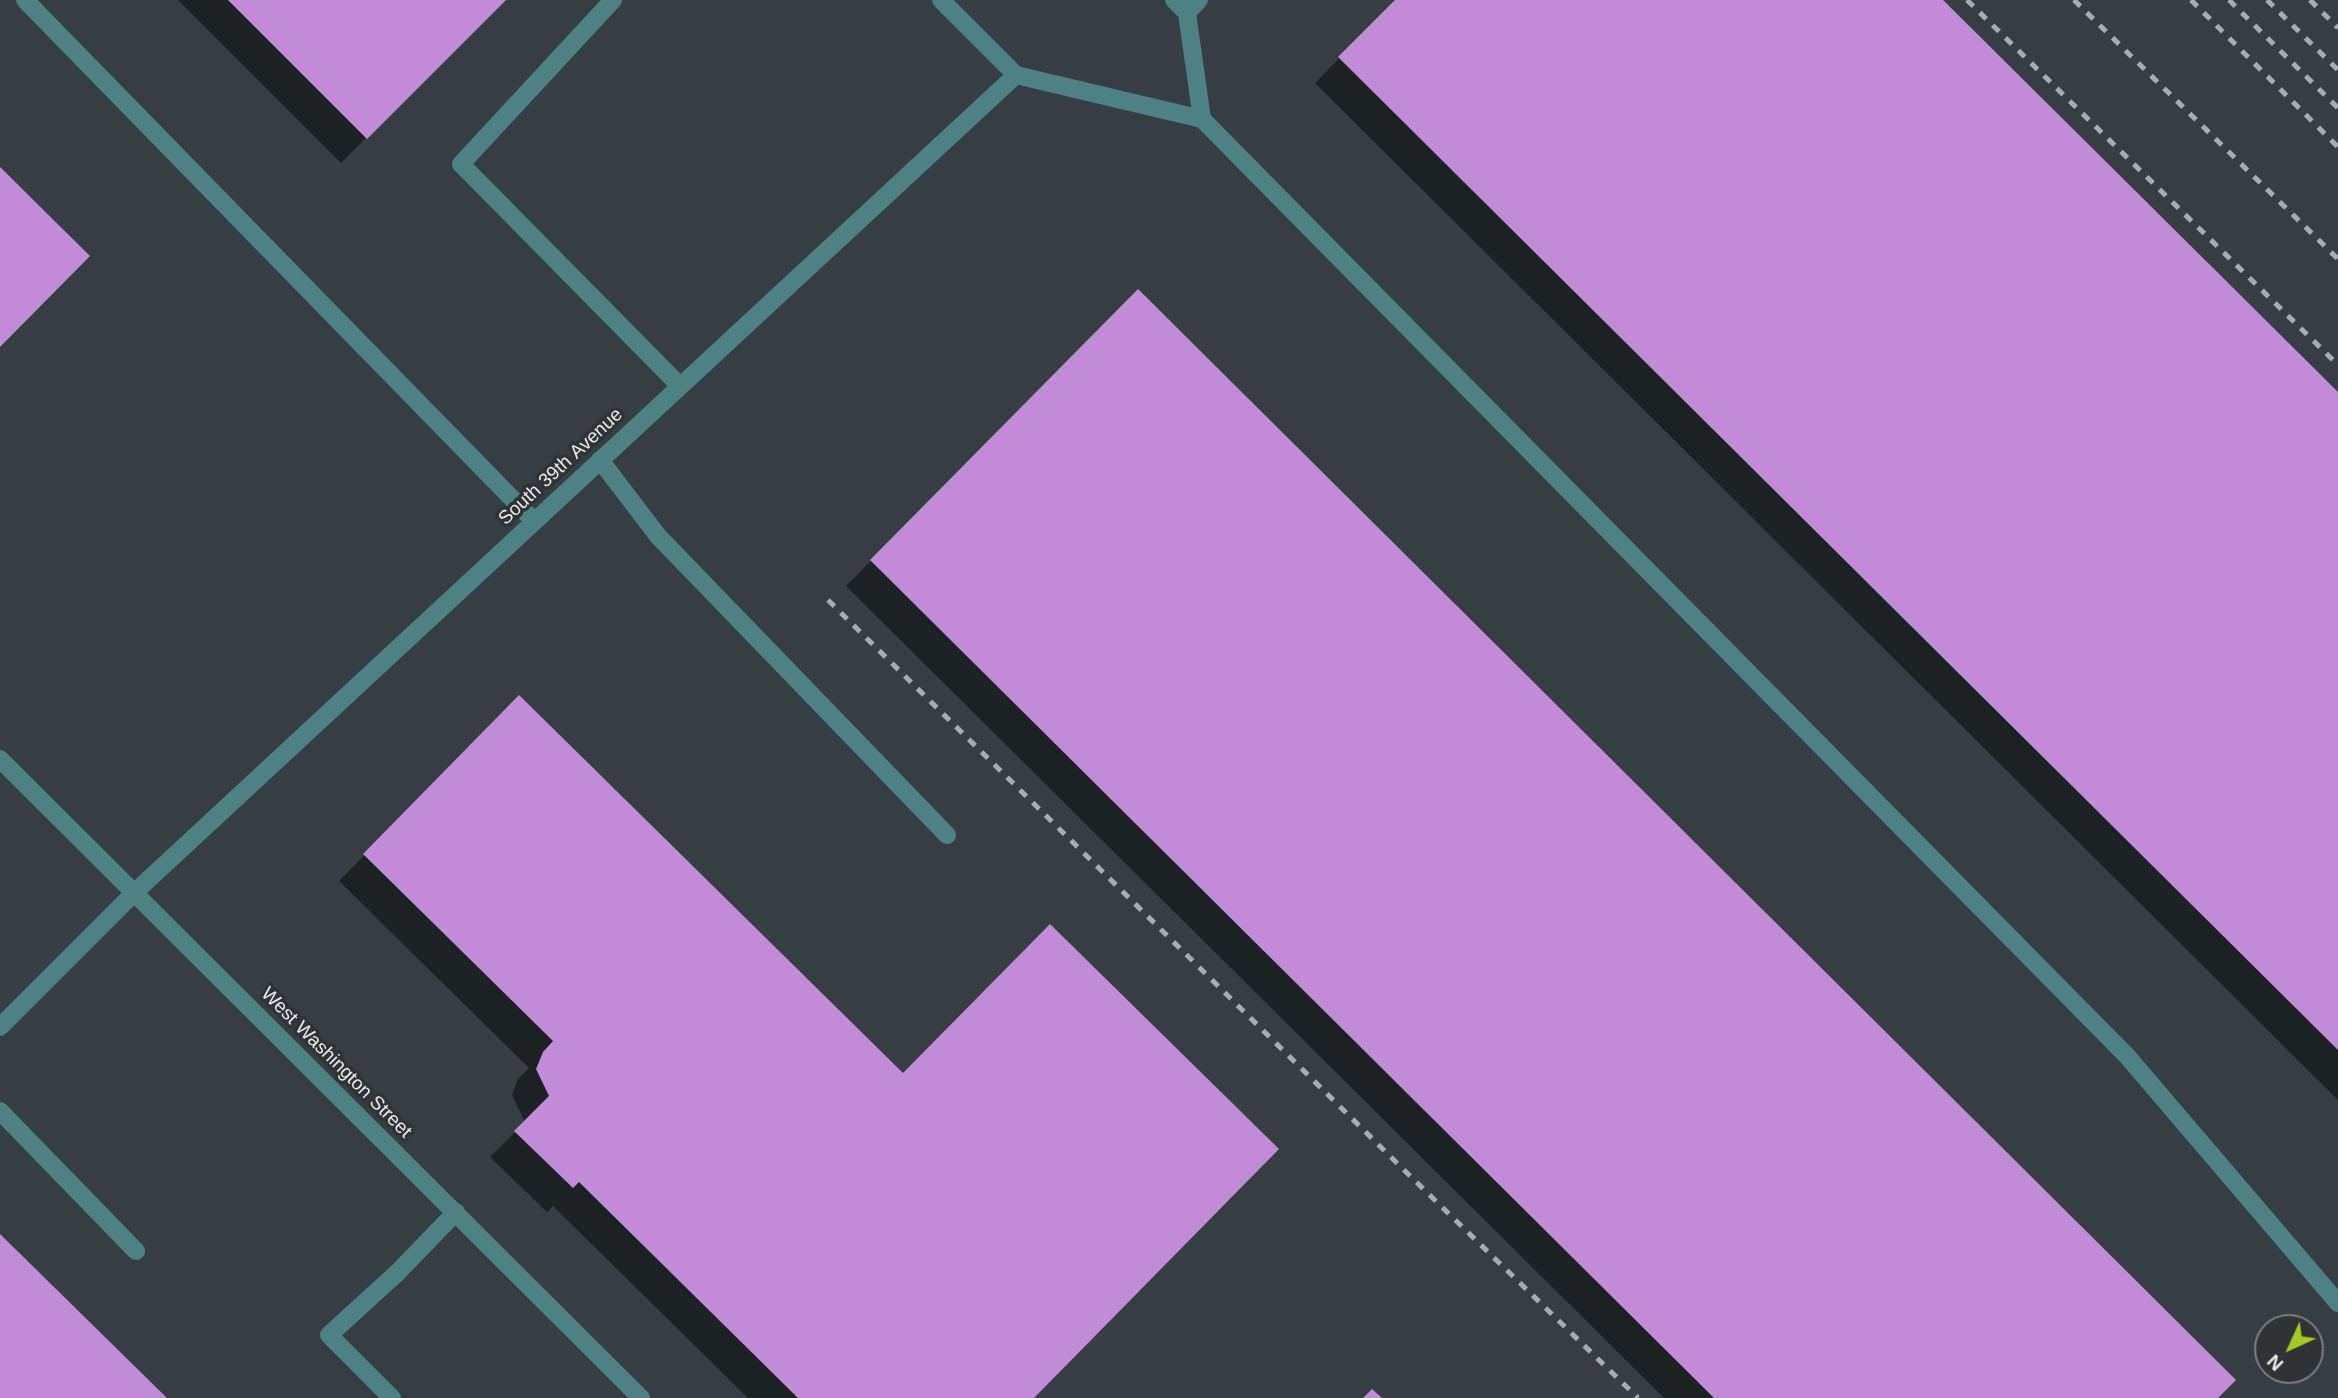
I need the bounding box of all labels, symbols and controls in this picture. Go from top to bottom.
street label: South 39th Avenue [494,404,628,530]
street label: West Washington Street [256,983,416,1143]
north arrow [2254,1314,2324,1384]
text: N [2263,1351,2287,1375]

